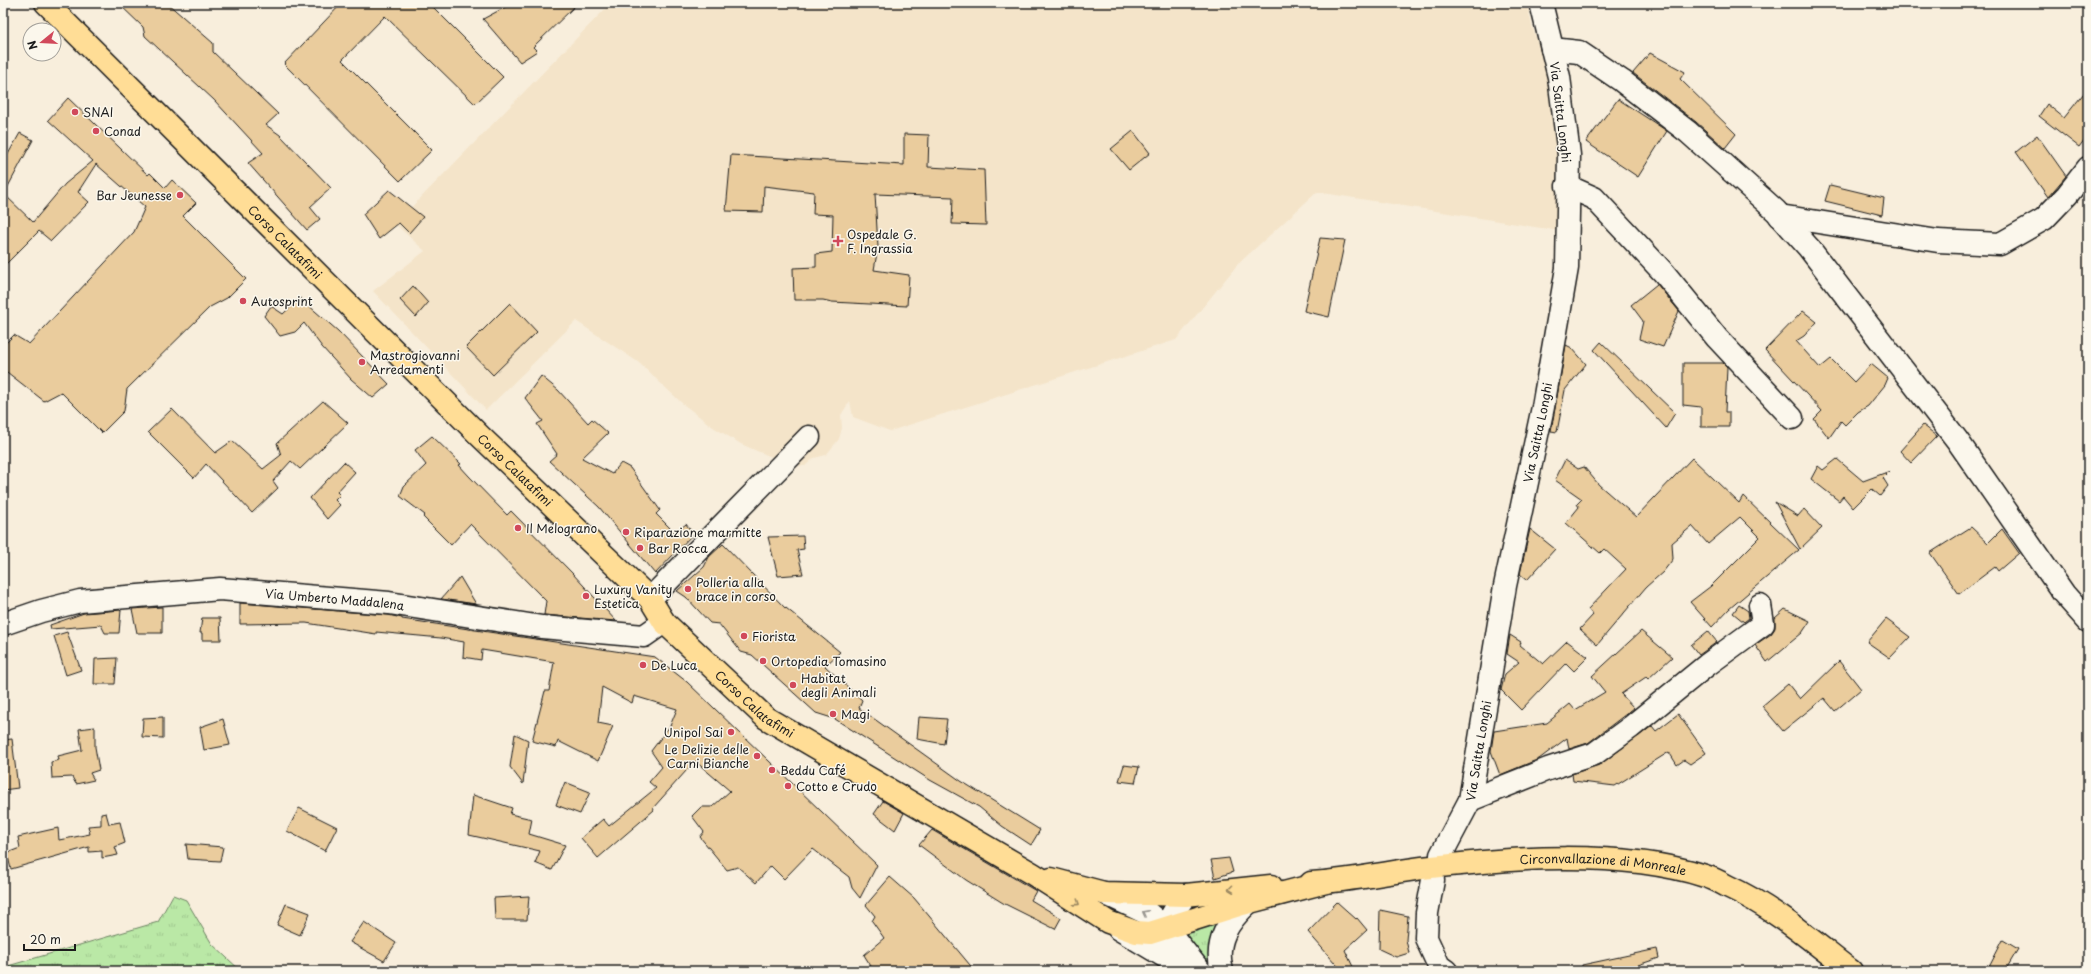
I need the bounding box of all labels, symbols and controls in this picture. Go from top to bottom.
north arrow [22,22,62,62]
text: N [22,38,41,52]
street label: Via Saitta Longhi [1546,61,1576,163]
place label: SNAI [83,103,113,121]
marker: SNAI [70,107,80,117]
place label: Conad [104,122,141,140]
marker: Conad [91,126,101,136]
place label: Bar Jeunesse [96,186,172,204]
marker: Bar Jeunesse [175,190,185,200]
street label: Corso Calatafimi [244,201,326,283]
place label: Ospedale G. F. Ingrassia [847,225,917,257]
marker: Ospedale G. F. Ingrassia [832,235,844,247]
place label: Autosprint [251,292,313,310]
marker: Autosprint [238,296,248,306]
place label: Mastrogiovanni Arredamenti [370,346,460,378]
marker: Mastrogiovanni Arredamenti [357,357,367,367]
street label: Via Saitta Longhi [1518,381,1556,484]
street label: Corso Calatafimi [474,429,557,510]
place label: Il Melograno [526,519,597,537]
marker: Il Melograno [513,523,523,533]
place label: Riparazione marmitte [634,523,762,541]
marker: Riparazione marmitte [621,527,631,537]
place label: Bar Rocca [648,539,708,557]
marker: Bar Rocca [635,543,645,553]
place label: Polleria alla brace in corso [696,573,776,605]
place label: Luxury Vanity Estetica [594,580,673,612]
street label: Via Umberto Maddalena [264,584,406,614]
marker: Polleria alla brace in corso [683,584,693,594]
marker: Luxury Vanity Estetica [581,591,591,601]
place label: Fiorista [752,627,796,645]
marker: Fiorista [739,631,749,641]
place label: Ortopedia Tomasino [771,652,887,670]
place label: De Luca [651,656,698,674]
marker: Ortopedia Tomasino [758,656,768,666]
marker: De Luca [638,660,648,670]
street label: Corso Calatafimi [711,666,798,742]
place label: Habitat degli Animali [801,669,876,701]
marker: Habitat degli Animali [788,680,798,690]
street label: Via Saitta Longhi [1461,699,1495,802]
place label: Magi [841,705,870,723]
marker: Magi [828,709,838,719]
place label: Unipol Sai [664,723,723,741]
marker: Unipol Sai [726,727,736,737]
place label: Le Delizie delle Carni Bianche [664,740,749,772]
marker: Le Delizie delle Carni Bianche [752,751,762,761]
place label: Beddu Café [780,761,846,779]
marker: Beddu Café [767,765,777,775]
place label: Cotto e Crudo [796,777,877,795]
marker: Cotto e Crudo [783,781,793,791]
street label: Circonvallazione di Monreale [1519,849,1689,880]
one-way arrow [1228,885,1234,894]
one-way arrow [1073,898,1080,906]
one-way arrow [1142,910,1149,917]
scale bar [24,926,75,952]
text: 20 m [30,930,61,948]

